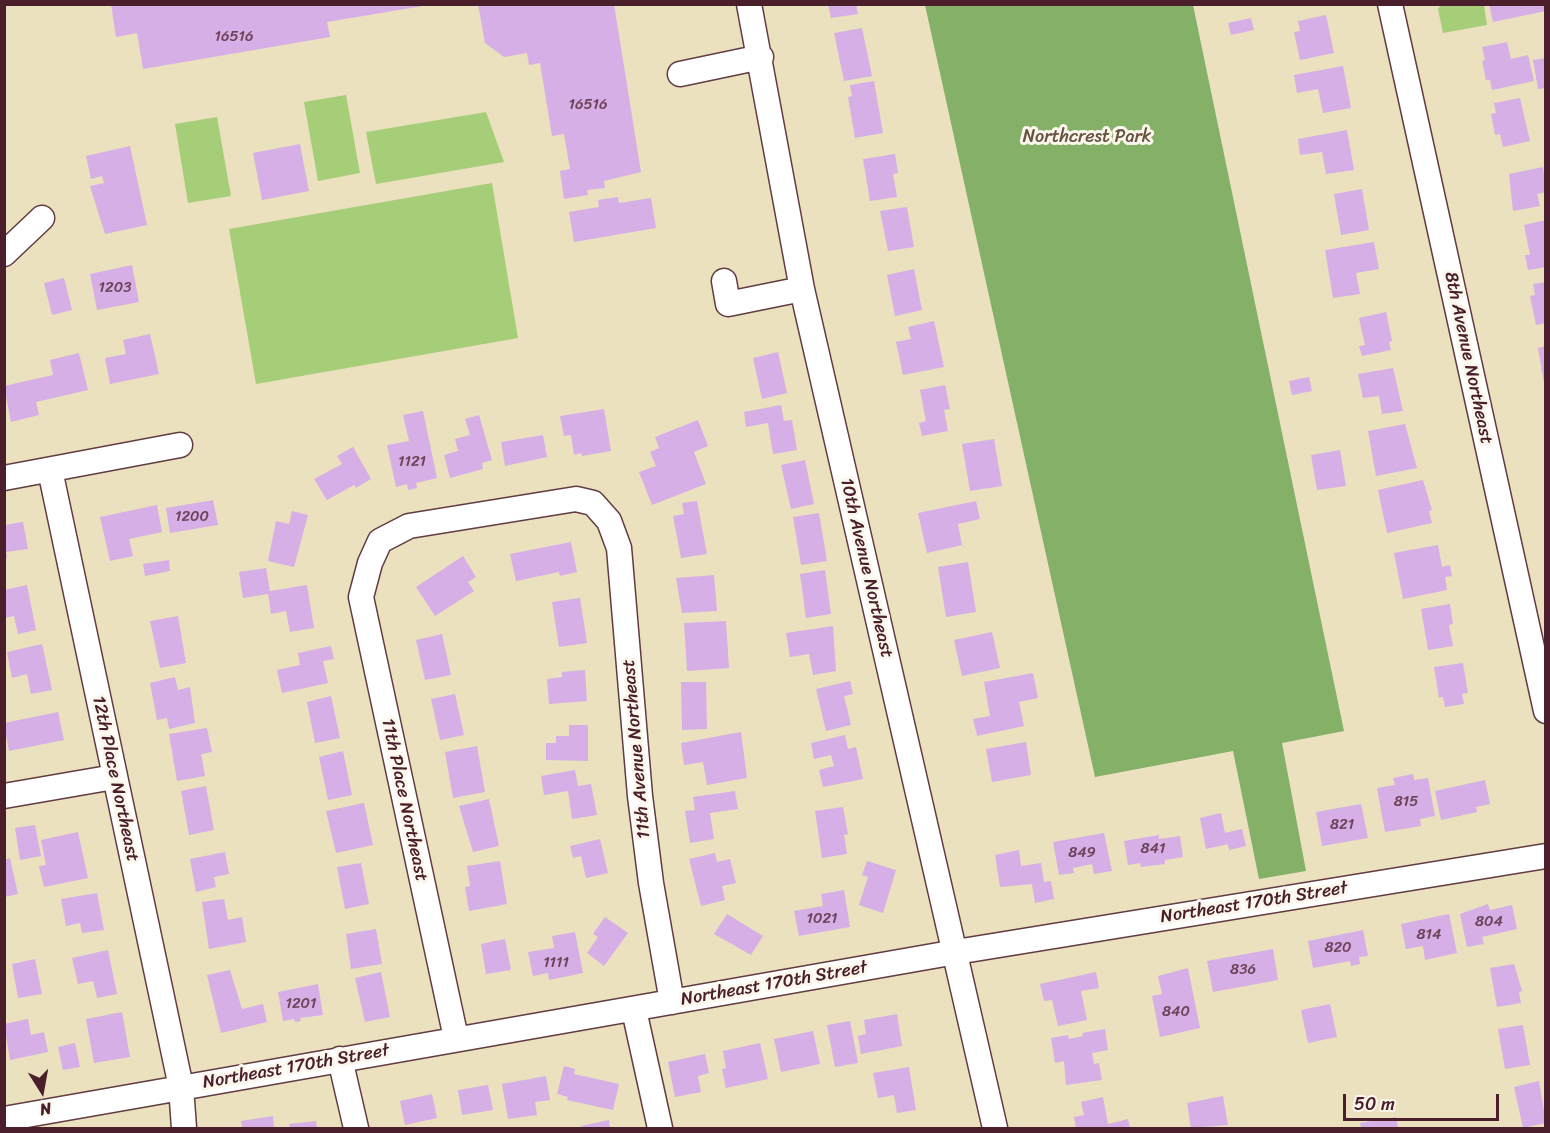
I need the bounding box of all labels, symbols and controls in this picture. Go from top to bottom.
house number: 16516 [214,28,254,46]
house number: 16516 [568,96,608,114]
park label: Northcrest Park [1023,126,1151,148]
street label: 8th Avenue Northeast [1439,270,1497,446]
house number: 1203 [99,279,131,297]
house number: 1121 [398,453,426,471]
street label: 10th Avenue Northeast [835,476,897,660]
house number: 1200 [175,508,209,526]
street label: 11th Avenue Northeast [618,658,656,840]
street label: 12th Place Northeast [87,694,143,864]
street label: 11th Place Northeast [376,716,432,884]
house number: 815 [1394,793,1418,811]
house number: 821 [1330,816,1354,834]
house number: 841 [1141,840,1165,858]
house number: 849 [1068,844,1096,862]
street label: Northeast 170th Street [1159,878,1349,928]
house number: 1021 [806,910,838,928]
house number: 804 [1475,913,1503,931]
house number: 814 [1417,926,1441,944]
house number: 820 [1324,939,1352,957]
house number: 1111 [543,954,569,972]
street label: Northeast 170th Street [679,957,869,1011]
house number: 836 [1230,961,1256,979]
house number: 1201 [285,995,317,1013]
house number: 840 [1162,1003,1190,1021]
street label: Northeast 170th Street [201,1040,391,1094]
north arrow [12,1061,72,1121]
scale bar [1346,1082,1502,1120]
text: 50 m [1354,1088,1395,1120]
text: N [37,1094,54,1124]

